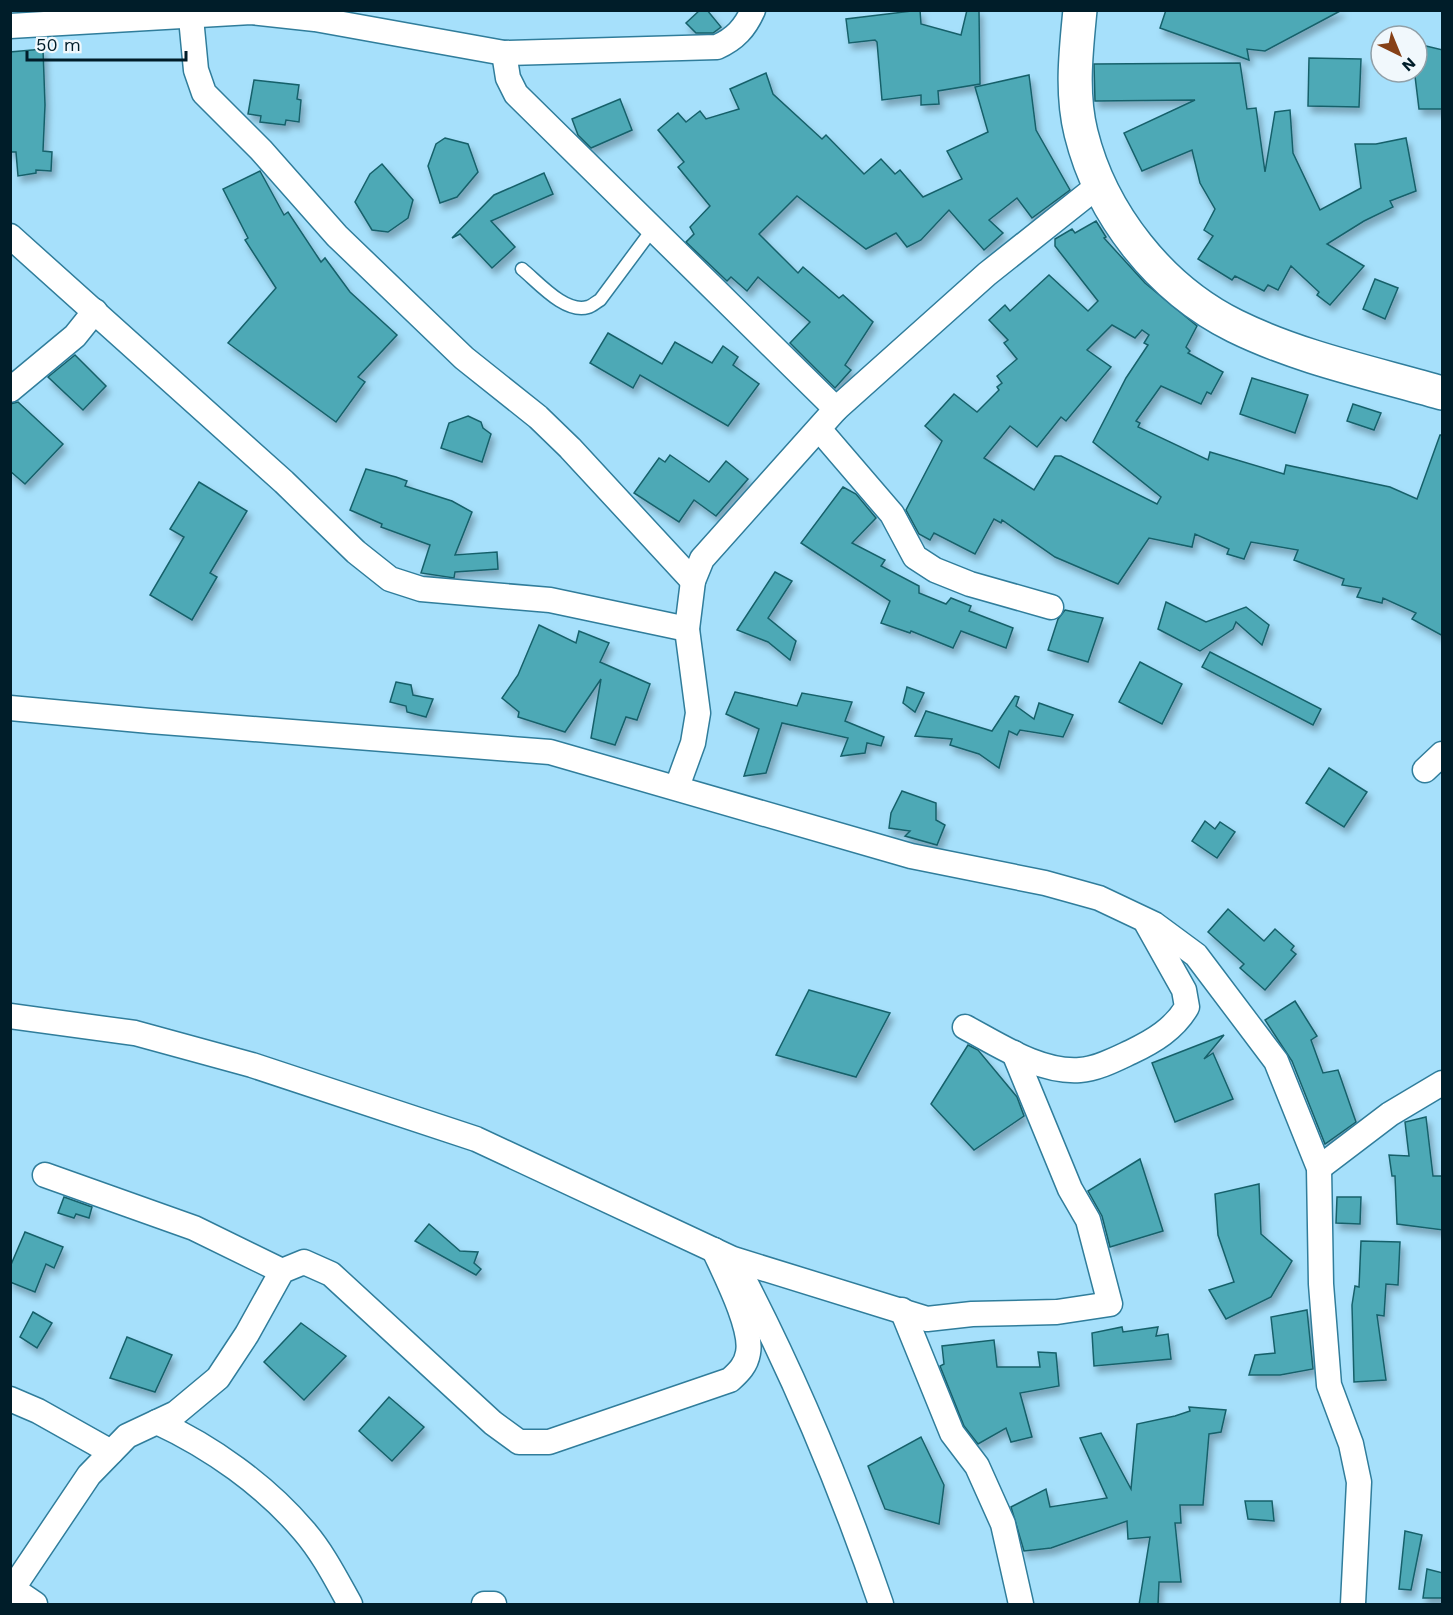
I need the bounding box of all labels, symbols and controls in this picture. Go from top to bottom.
scale bar [27,24,186,62]
north arrow [1369,24,1429,84]
text: 50 m [36,34,81,55]
text: N [1398,54,1420,76]

